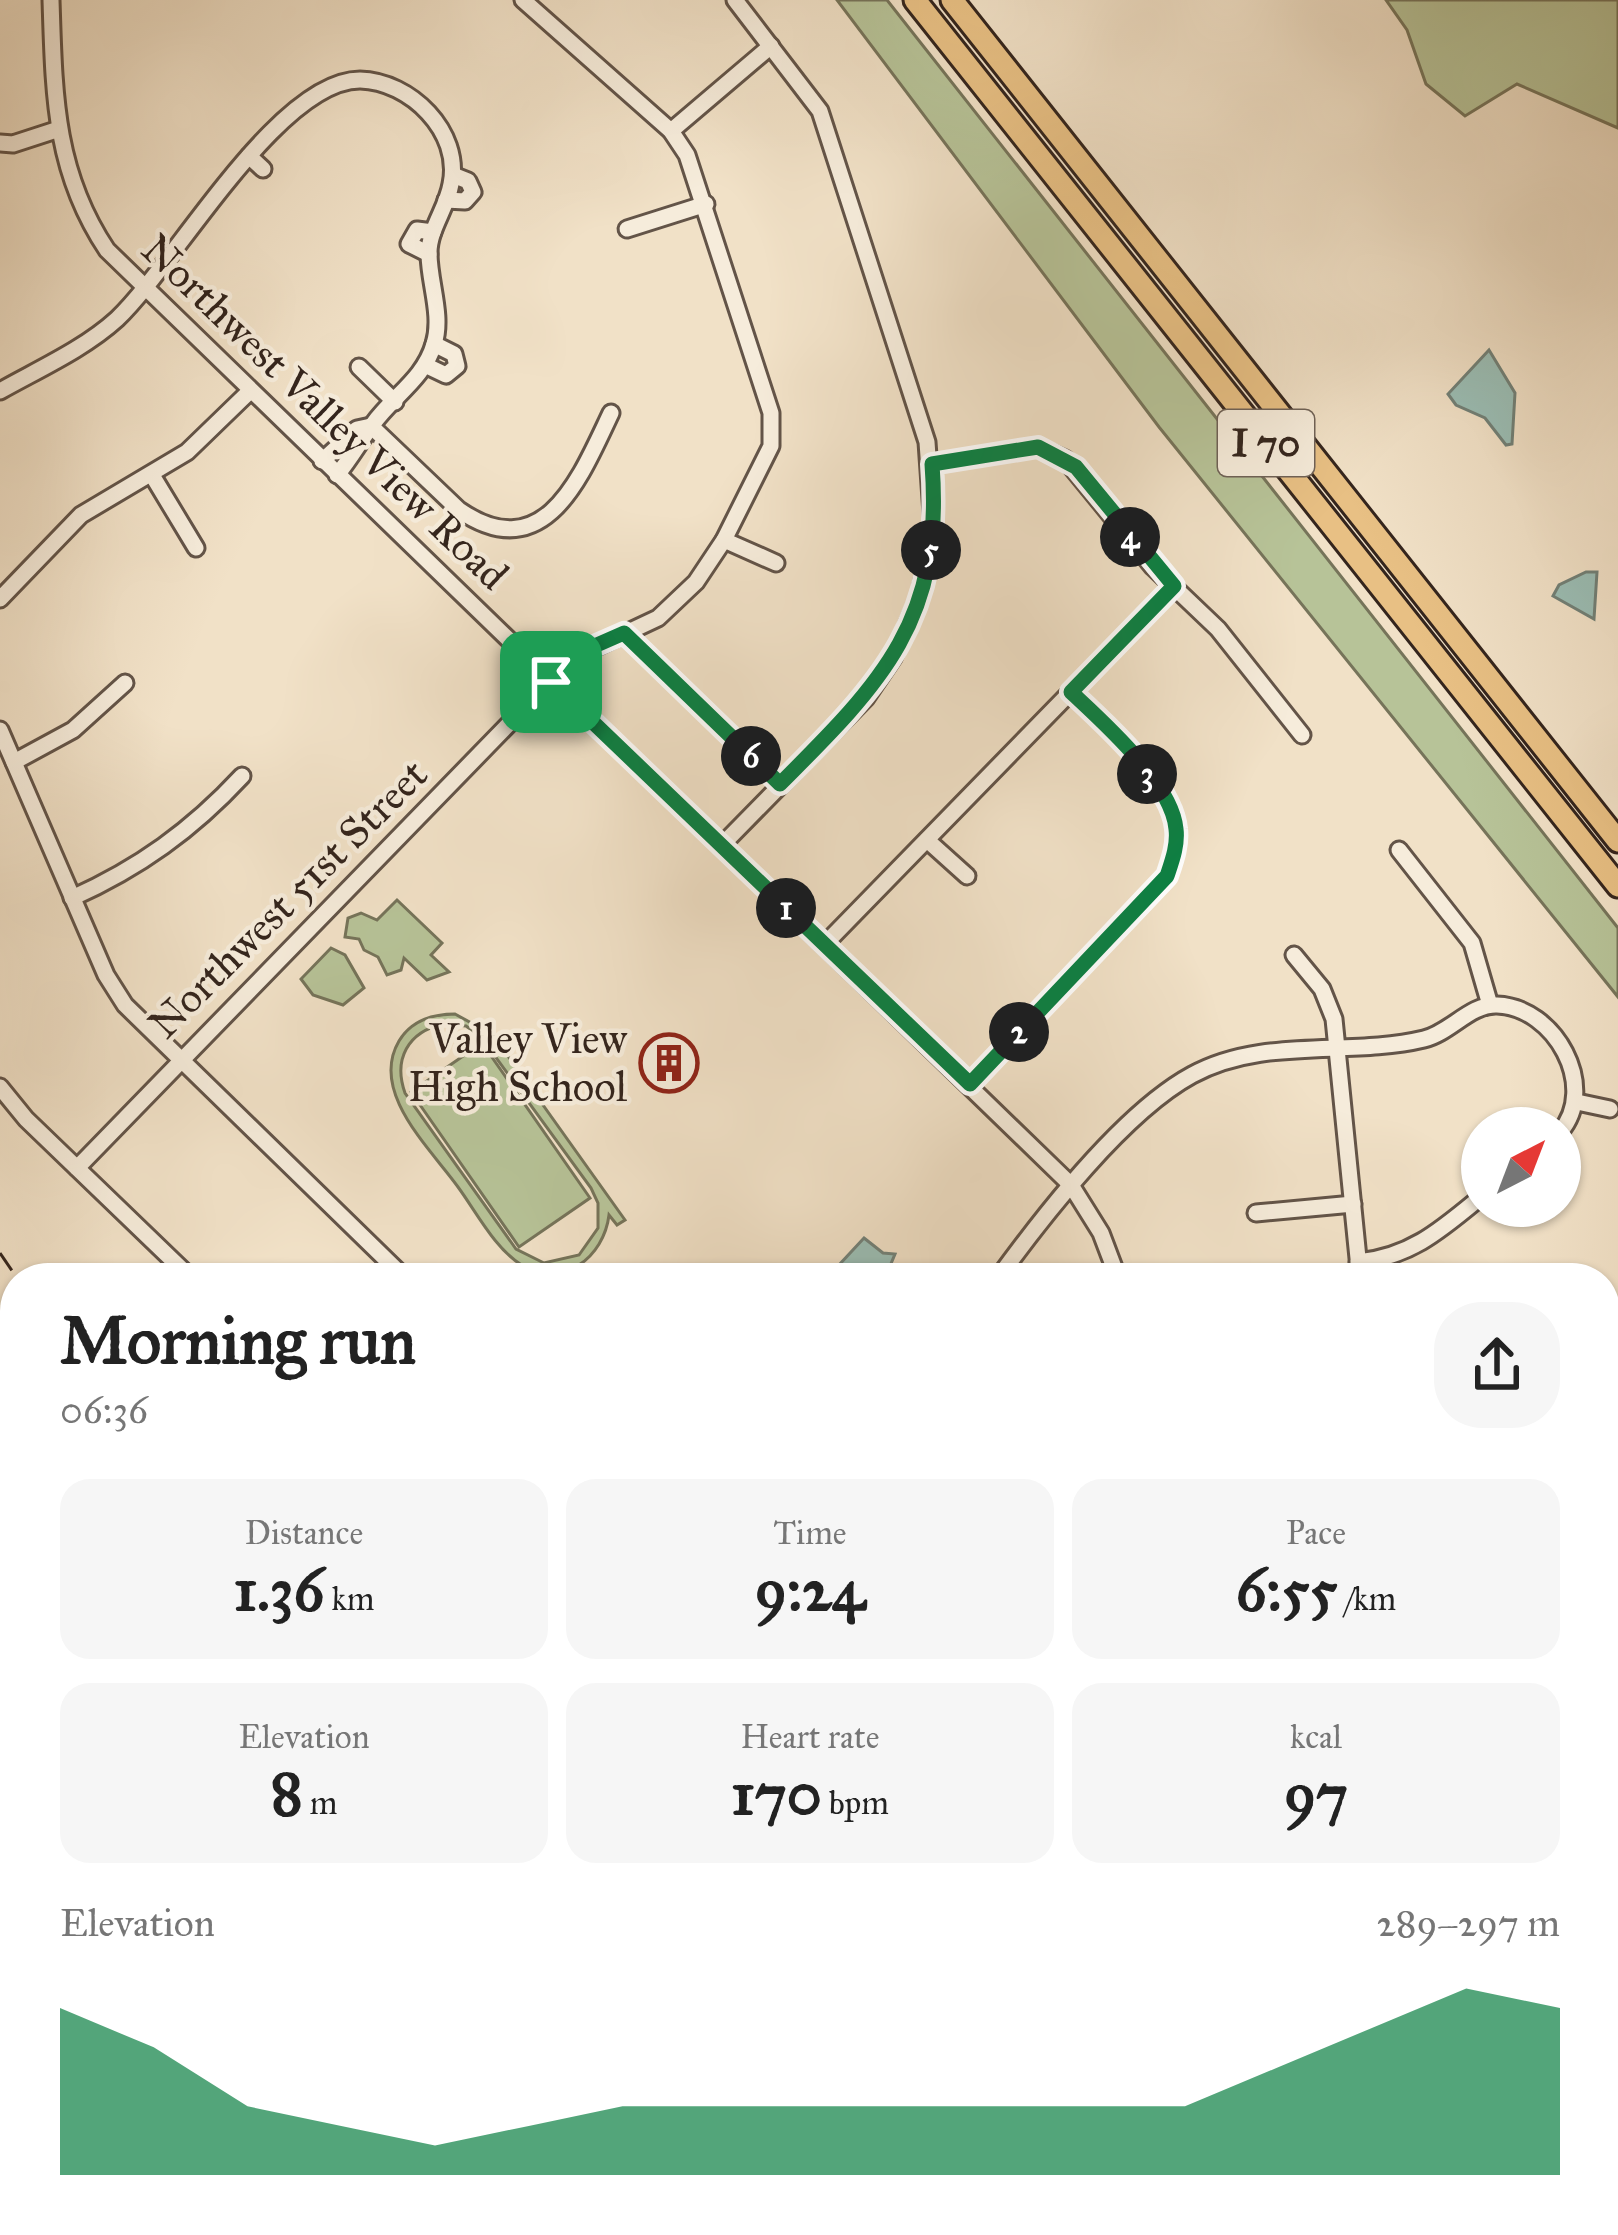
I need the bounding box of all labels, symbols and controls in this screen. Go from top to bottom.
street label: Northwest Valley View Road [131,223,519,601]
road number: I 70 [1218,410,1314,476]
pin: 4 [1100,507,1160,567]
text: 4 [1121,517,1139,557]
pin: 5 [901,520,961,580]
text: 5 [923,530,939,570]
pin [500,631,602,733]
icon: arrive [518,649,584,715]
pin: 6 [721,726,781,786]
text: 6 [743,736,759,776]
pin: 3 [1117,744,1177,804]
street label: Northwest 51st Street [138,749,438,1049]
text: 3 [1140,754,1154,794]
pin: 1 [756,878,816,938]
text: 1 [779,888,793,928]
pin: 2 [989,1002,1049,1062]
text: 2 [1011,1012,1027,1052]
place label: Valley View High School [408,1013,628,1113]
building icon: Valley View High School [638,1032,700,1094]
north arrow [1461,1107,1581,1227]
map controls [1461,1107,1581,1227]
text: Morning run [60,1300,416,1381]
button: share [1434,1302,1560,1428]
text: 06:36 [60,1386,148,1434]
text: Distance [245,1513,363,1553]
text: Time [773,1513,847,1553]
text: Pace [1286,1513,1346,1553]
text: 1.36 [233,1553,324,1626]
text: 9:24 [755,1553,865,1626]
text: 6:55 [1236,1553,1337,1626]
text: km [324,1579,375,1619]
text: /km [1337,1579,1396,1619]
text: Elevation [238,1717,370,1757]
text: Heart rate [741,1717,879,1757]
text: kcal [1290,1717,1342,1757]
text: 8 [271,1757,303,1830]
text: 170 [731,1757,822,1830]
text: 97 [1284,1757,1348,1830]
text: m [303,1783,337,1823]
text: bpm [822,1783,889,1823]
text: Elevation [60,1899,215,1947]
text: 289–297 m [1377,1899,1560,1947]

